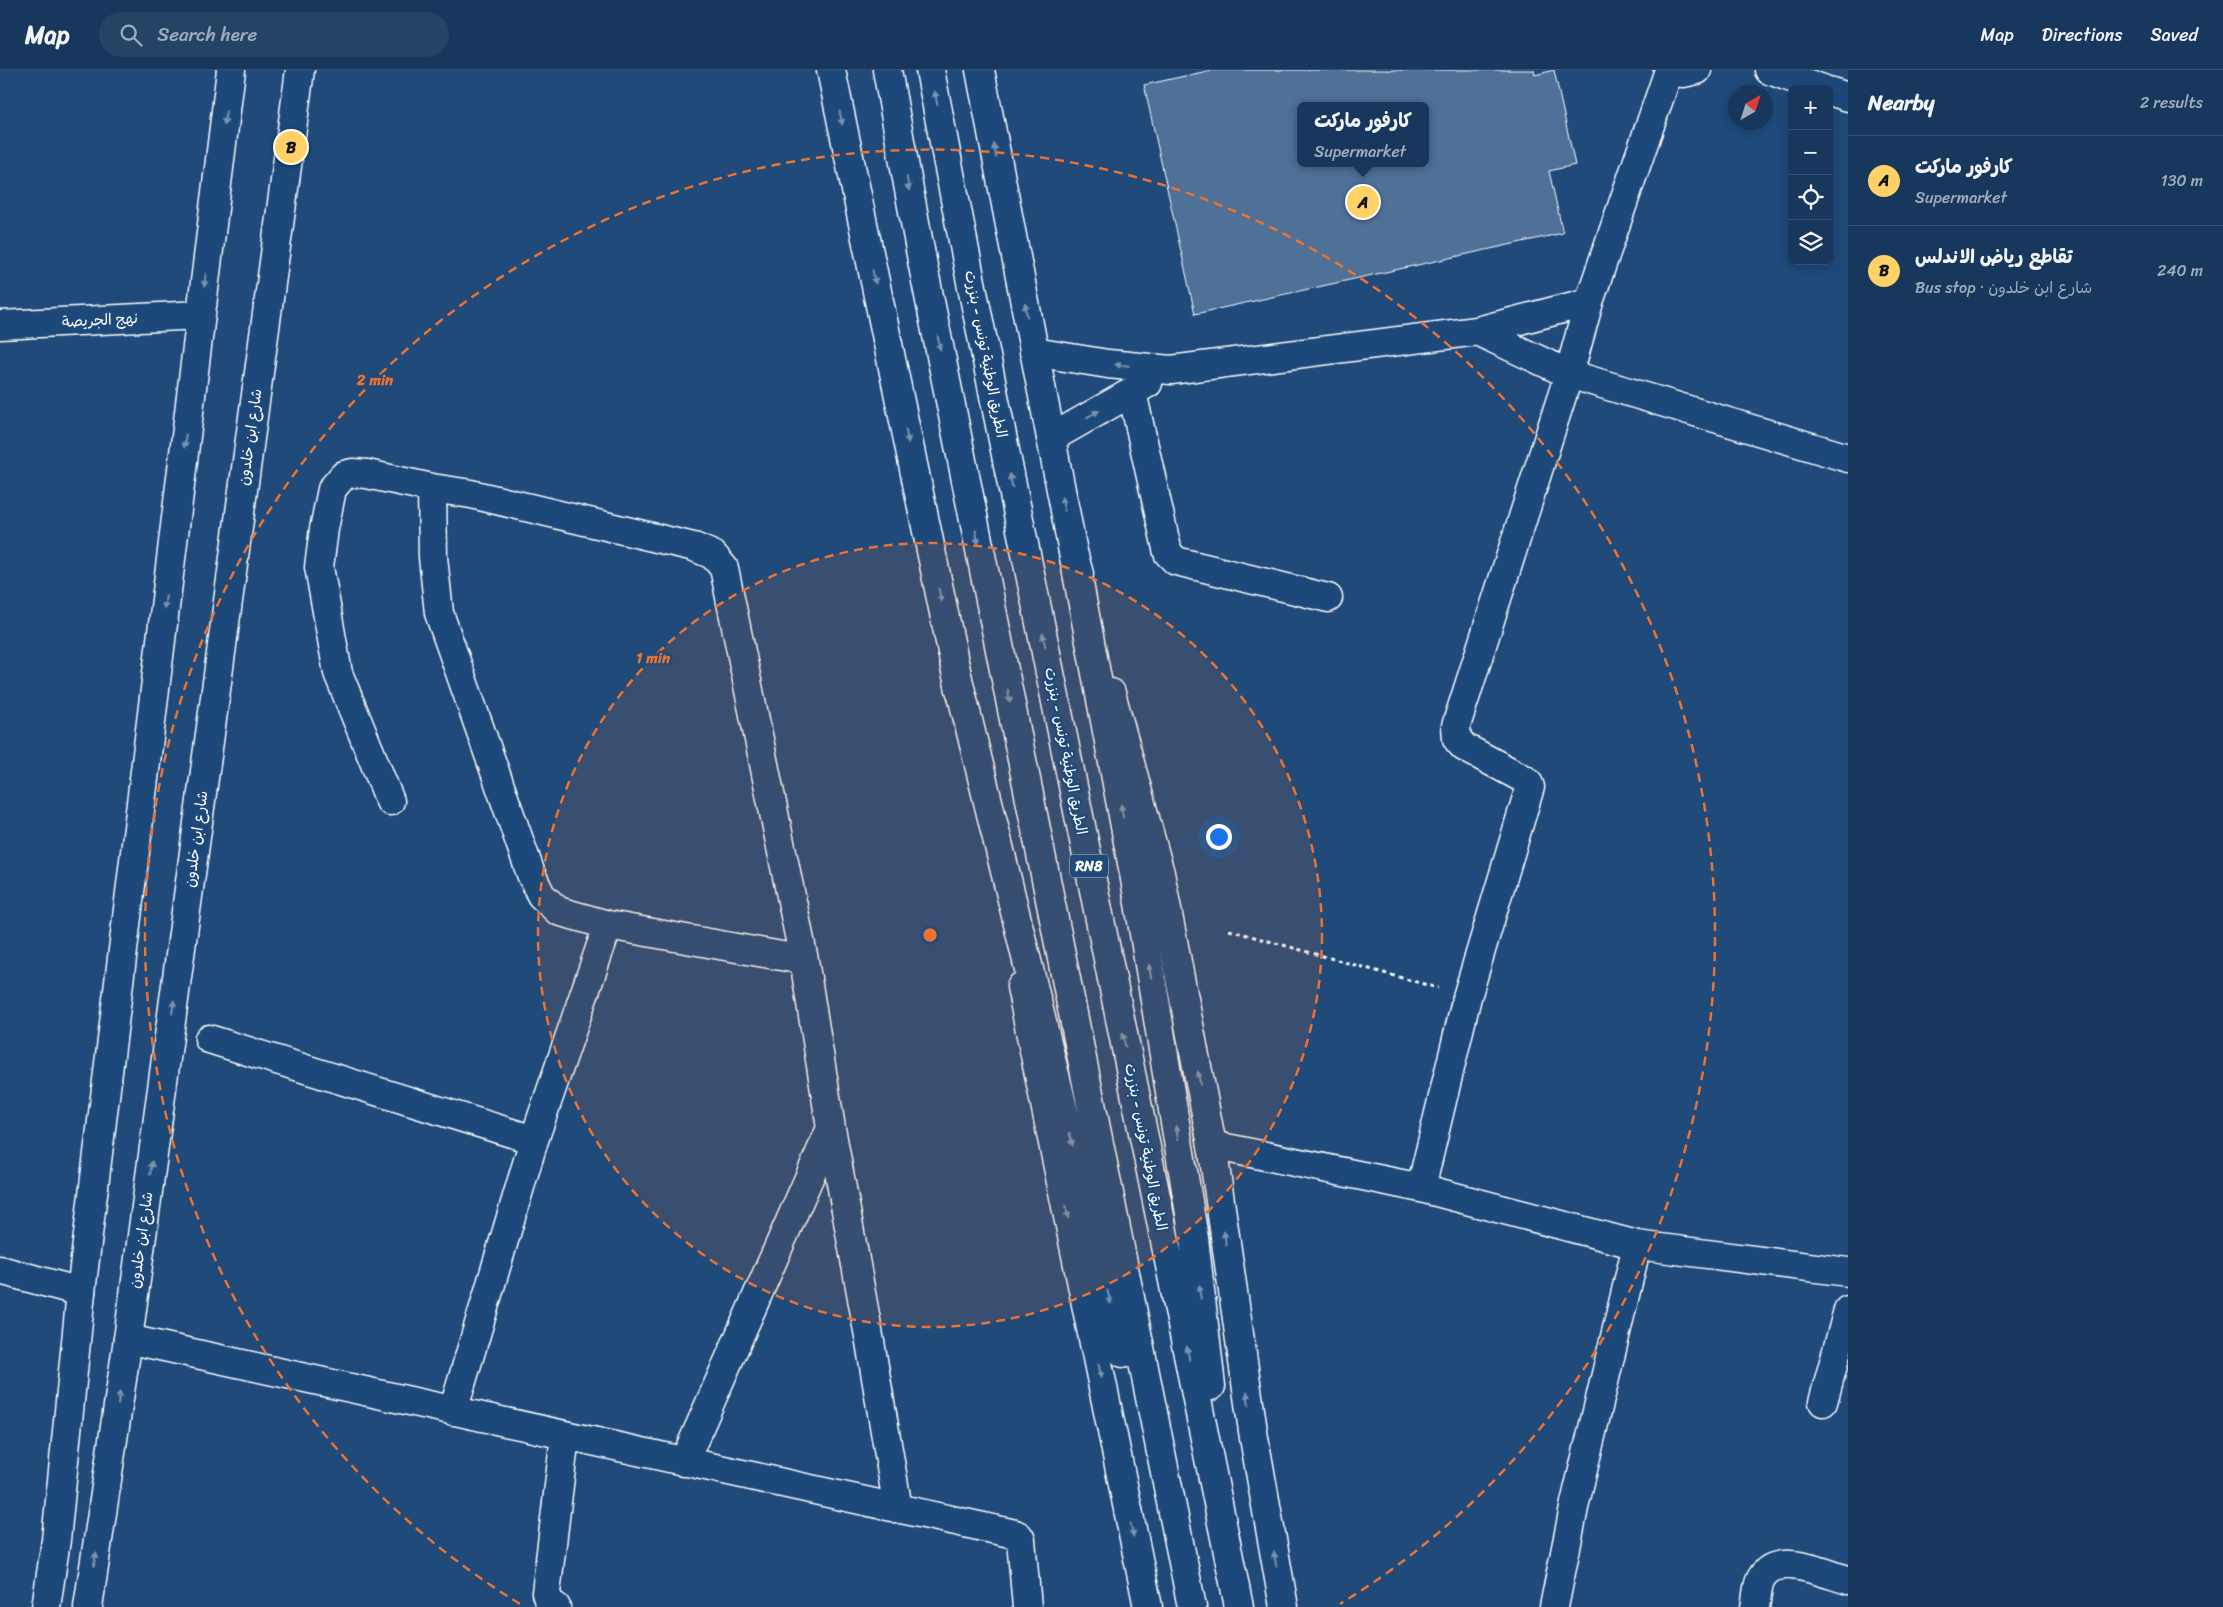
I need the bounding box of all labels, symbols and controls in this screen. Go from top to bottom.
search box [99,12,449,57]
text: Map [25,14,69,56]
text: Search here [157,18,257,51]
text: Map [1981,19,2014,51]
text: Directions [2042,19,2123,51]
text: Saved [2151,19,2198,51]
icon: search [117,21,145,49]
text: Nearby [1868,84,1934,122]
north arrow [1728,85,1773,130]
map controls [1788,85,1833,265]
button: + [1788,85,1833,130]
text: 2 results [2140,88,2203,117]
one-way arrow [931,89,939,105]
popup [1297,102,1429,167]
text: كارفور ماركت [1314,104,1412,137]
one-way arrow [837,110,845,125]
one-way arrow [221,111,229,127]
pin: B [275,128,307,166]
button: − [1788,130,1833,175]
text: Supermarket [1314,137,1406,166]
one-way arrow [991,142,999,158]
text: كارفور ماركت [1915,150,2013,183]
text: A [1879,166,1889,195]
text: 130 m [2161,166,2203,195]
button: locate [1788,175,1833,220]
one-way arrow [905,176,913,192]
pin: A [1347,183,1379,221]
text: Supermarket [1915,183,2007,212]
button: layers [1788,220,1833,265]
text: تقاطع رياض الاندلس [1915,240,2073,273]
text: B [1879,256,1889,285]
text: 240 m [2157,256,2203,285]
street label: الطريق الوطنية تونس - بنزرت [957,268,1015,440]
one-way arrow [870,269,878,284]
one-way arrow [201,272,209,288]
text: Bus stop · شارع ابن خلدون [1915,273,2092,302]
one-way arrow [1021,302,1029,318]
street label: نهج الجريصة [61,305,139,335]
one-way arrow [935,336,943,352]
one-way arrow [1114,361,1130,369]
text: 2 min [356,367,394,393]
street label: شارع ابن خلدون [230,387,270,487]
one-way arrow [1086,410,1101,418]
one-way arrow [903,428,911,444]
one-way arrow [181,433,189,449]
one-way arrow [1007,473,1015,489]
one-way arrow [1059,496,1067,512]
one-way arrow [974,529,982,545]
one-way arrow [936,587,944,603]
one-way arrow [161,595,169,611]
one-way arrow [1039,632,1047,648]
text: 1 min [636,645,671,671]
street label: الطريق الوطنية تونس - بنزرت [1037,665,1095,837]
one-way arrow [1006,689,1014,705]
street label: شارع ابن خلدون [176,789,216,889]
one-way arrow [1118,804,1126,819]
your location [1206,824,1232,850]
road number: RN8 [1070,854,1108,878]
centre of rings [921,926,939,944]
one-way arrow [1146,963,1154,979]
one-way arrow [169,998,177,1014]
one-way arrow [1120,1031,1128,1047]
street label: الطريق الوطنية تونس - بنزرت [1117,1061,1175,1233]
one-way arrow [1195,1070,1203,1085]
one-way arrow [1172,1123,1180,1139]
one-way arrow [1067,1132,1075,1147]
one-way arrow [147,1159,155,1175]
street label: شارع ابن خلدون [121,1190,161,1290]
one-way arrow [1063,1204,1071,1219]
one-way arrow [1221,1230,1229,1246]
one-way arrow [1196,1284,1204,1300]
one-way arrow [1106,1290,1114,1305]
one-way arrow [1184,1346,1192,1361]
one-way arrow [1096,1363,1104,1379]
one-way arrow [115,1390,123,1406]
one-way arrow [1244,1391,1252,1407]
one-way arrow [1129,1523,1137,1539]
one-way arrow [91,1550,99,1566]
one-way arrow [1271,1551,1279,1567]

